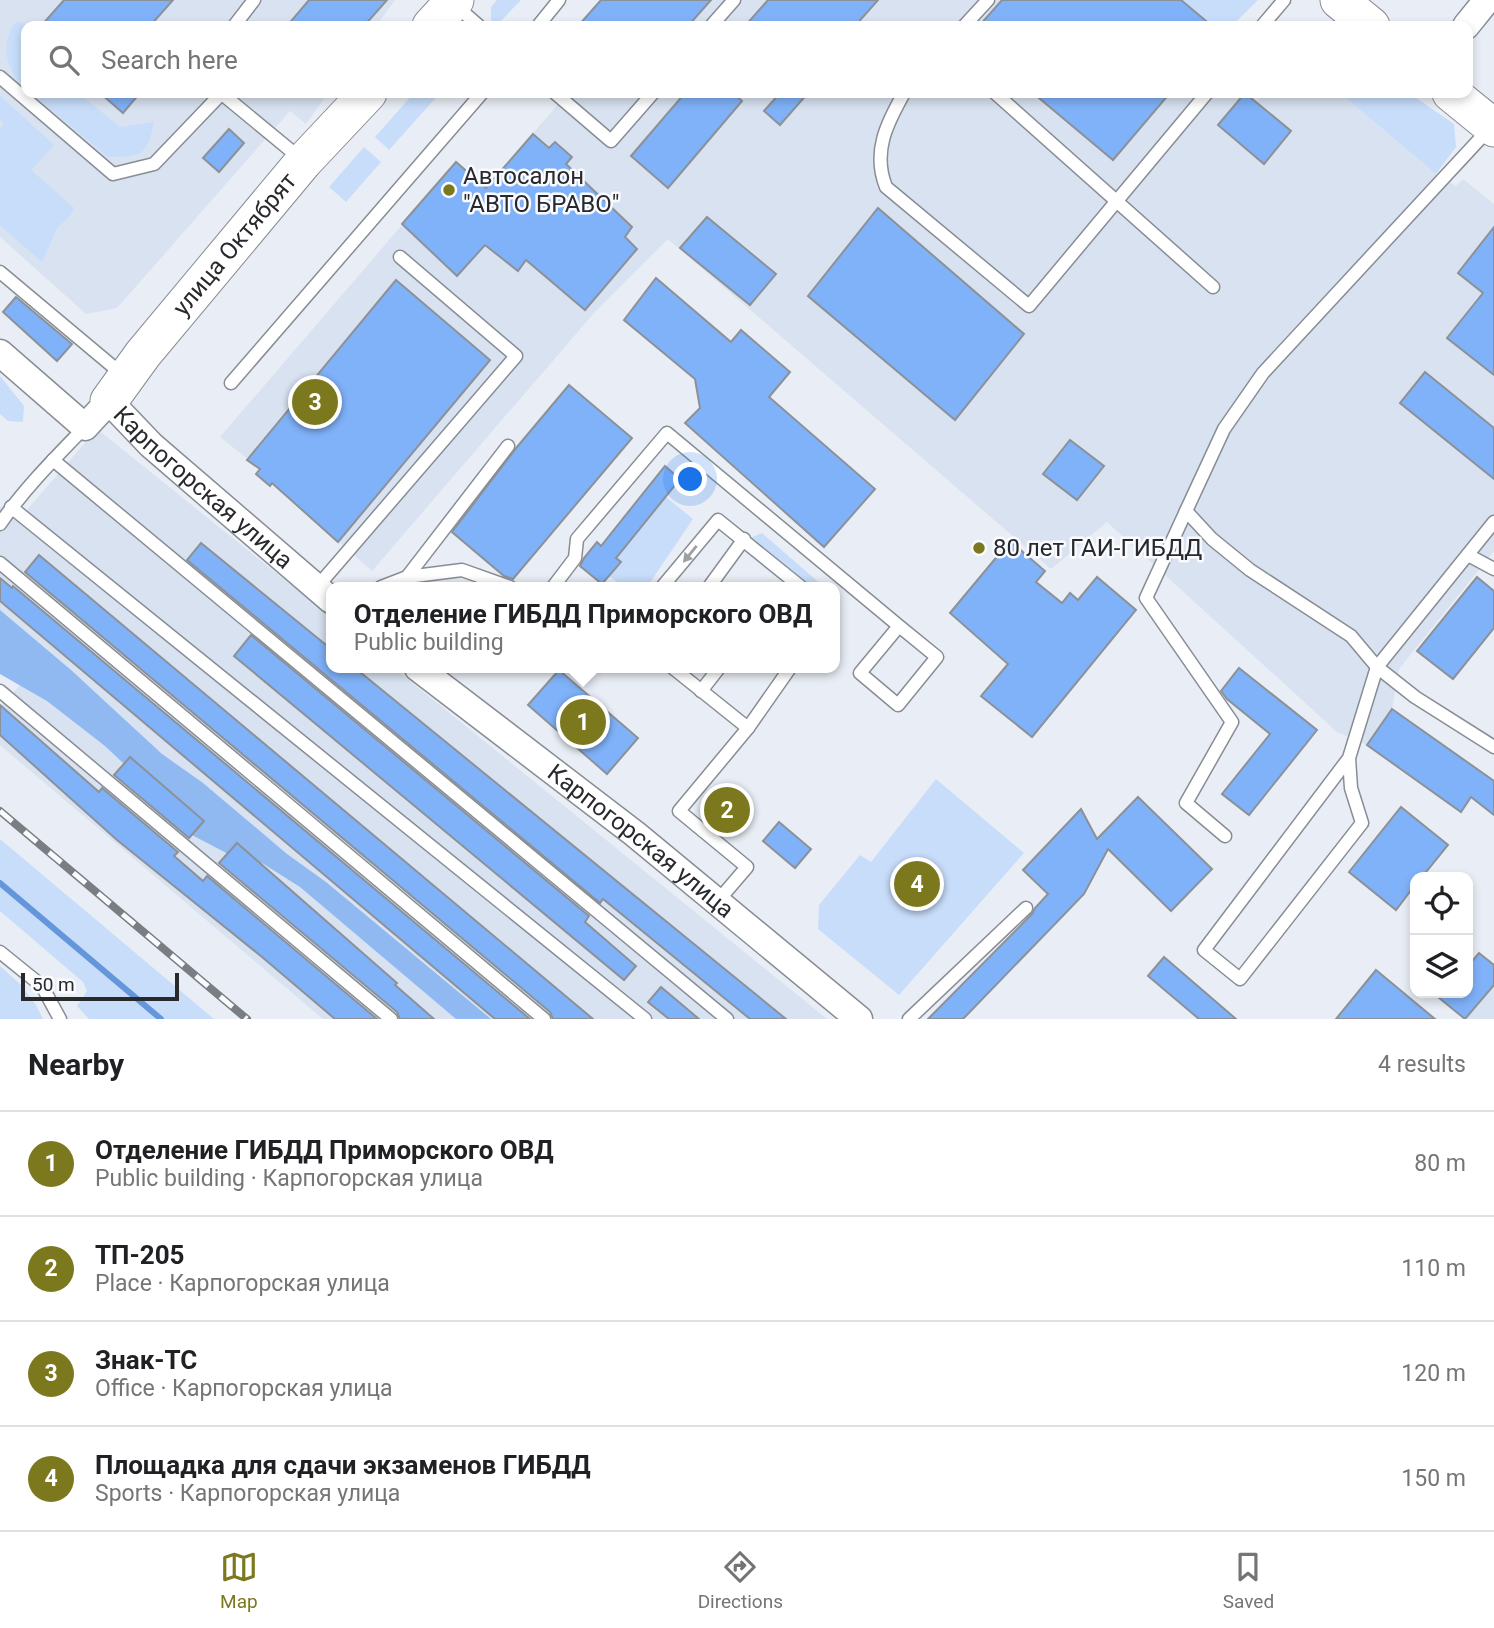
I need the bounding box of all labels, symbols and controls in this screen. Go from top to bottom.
search box [21,21,1473,98]
icon: search [45,41,83,79]
text: Search here [101,45,238,75]
place label: Автосалон "АВТО БРАВО" [463,162,620,218]
street label: улица Октябрят [167,167,302,321]
marker: Автосалон "АВТО БРАВО" [441,182,457,198]
pin: 3 [292,376,338,428]
street label: Карпогорская улица [108,401,298,574]
your location [673,462,707,496]
place label: 80 лет ГАИ-ГИБДД [993,534,1202,562]
marker: 80 лет ГАИ-ГИБДД [971,540,987,556]
one-way arrow [683,545,698,562]
popup [326,582,840,673]
text: Отделение ГИБДД Приморского ОВД [354,599,812,629]
text: Public building [354,629,504,656]
pin: 1 [560,696,606,748]
street label: Карпогорская улица [542,758,739,924]
pin: 2 [704,784,750,836]
pin: 4 [894,858,940,910]
map controls [1410,872,1473,998]
button: locate [1410,872,1473,935]
button: layers [1410,935,1473,998]
scale bar [21,970,178,1002]
text: 50 m [32,973,75,996]
text: Nearby [28,1047,124,1082]
text: 4 results [1378,1051,1466,1078]
text: Отделение ГИБДД Приморского ОВД [95,1135,554,1165]
text: 1 [44,1150,58,1177]
text: 80 m [1414,1150,1466,1177]
text: Public building · Карпогорская улица [95,1165,483,1192]
text: ТП-205 [95,1240,185,1270]
text: 2 [44,1255,58,1282]
text: 110 m [1401,1255,1466,1282]
text: Place · Карпогорская улица [95,1270,390,1297]
text: Знак-ТС [95,1345,197,1375]
text: 3 [44,1360,58,1387]
text: 120 m [1401,1360,1466,1387]
text: Office · Карпогорская улица [95,1375,393,1402]
text: Площадка для сдачи экзаменов ГИБДД [95,1450,591,1480]
text: 4 [44,1465,58,1492]
text: 150 m [1401,1465,1466,1492]
text: Sports · Карпогорская улица [95,1480,400,1507]
tab: Map [220,1548,258,1613]
tab: Directions [698,1548,783,1613]
tab: Saved [1223,1548,1274,1613]

